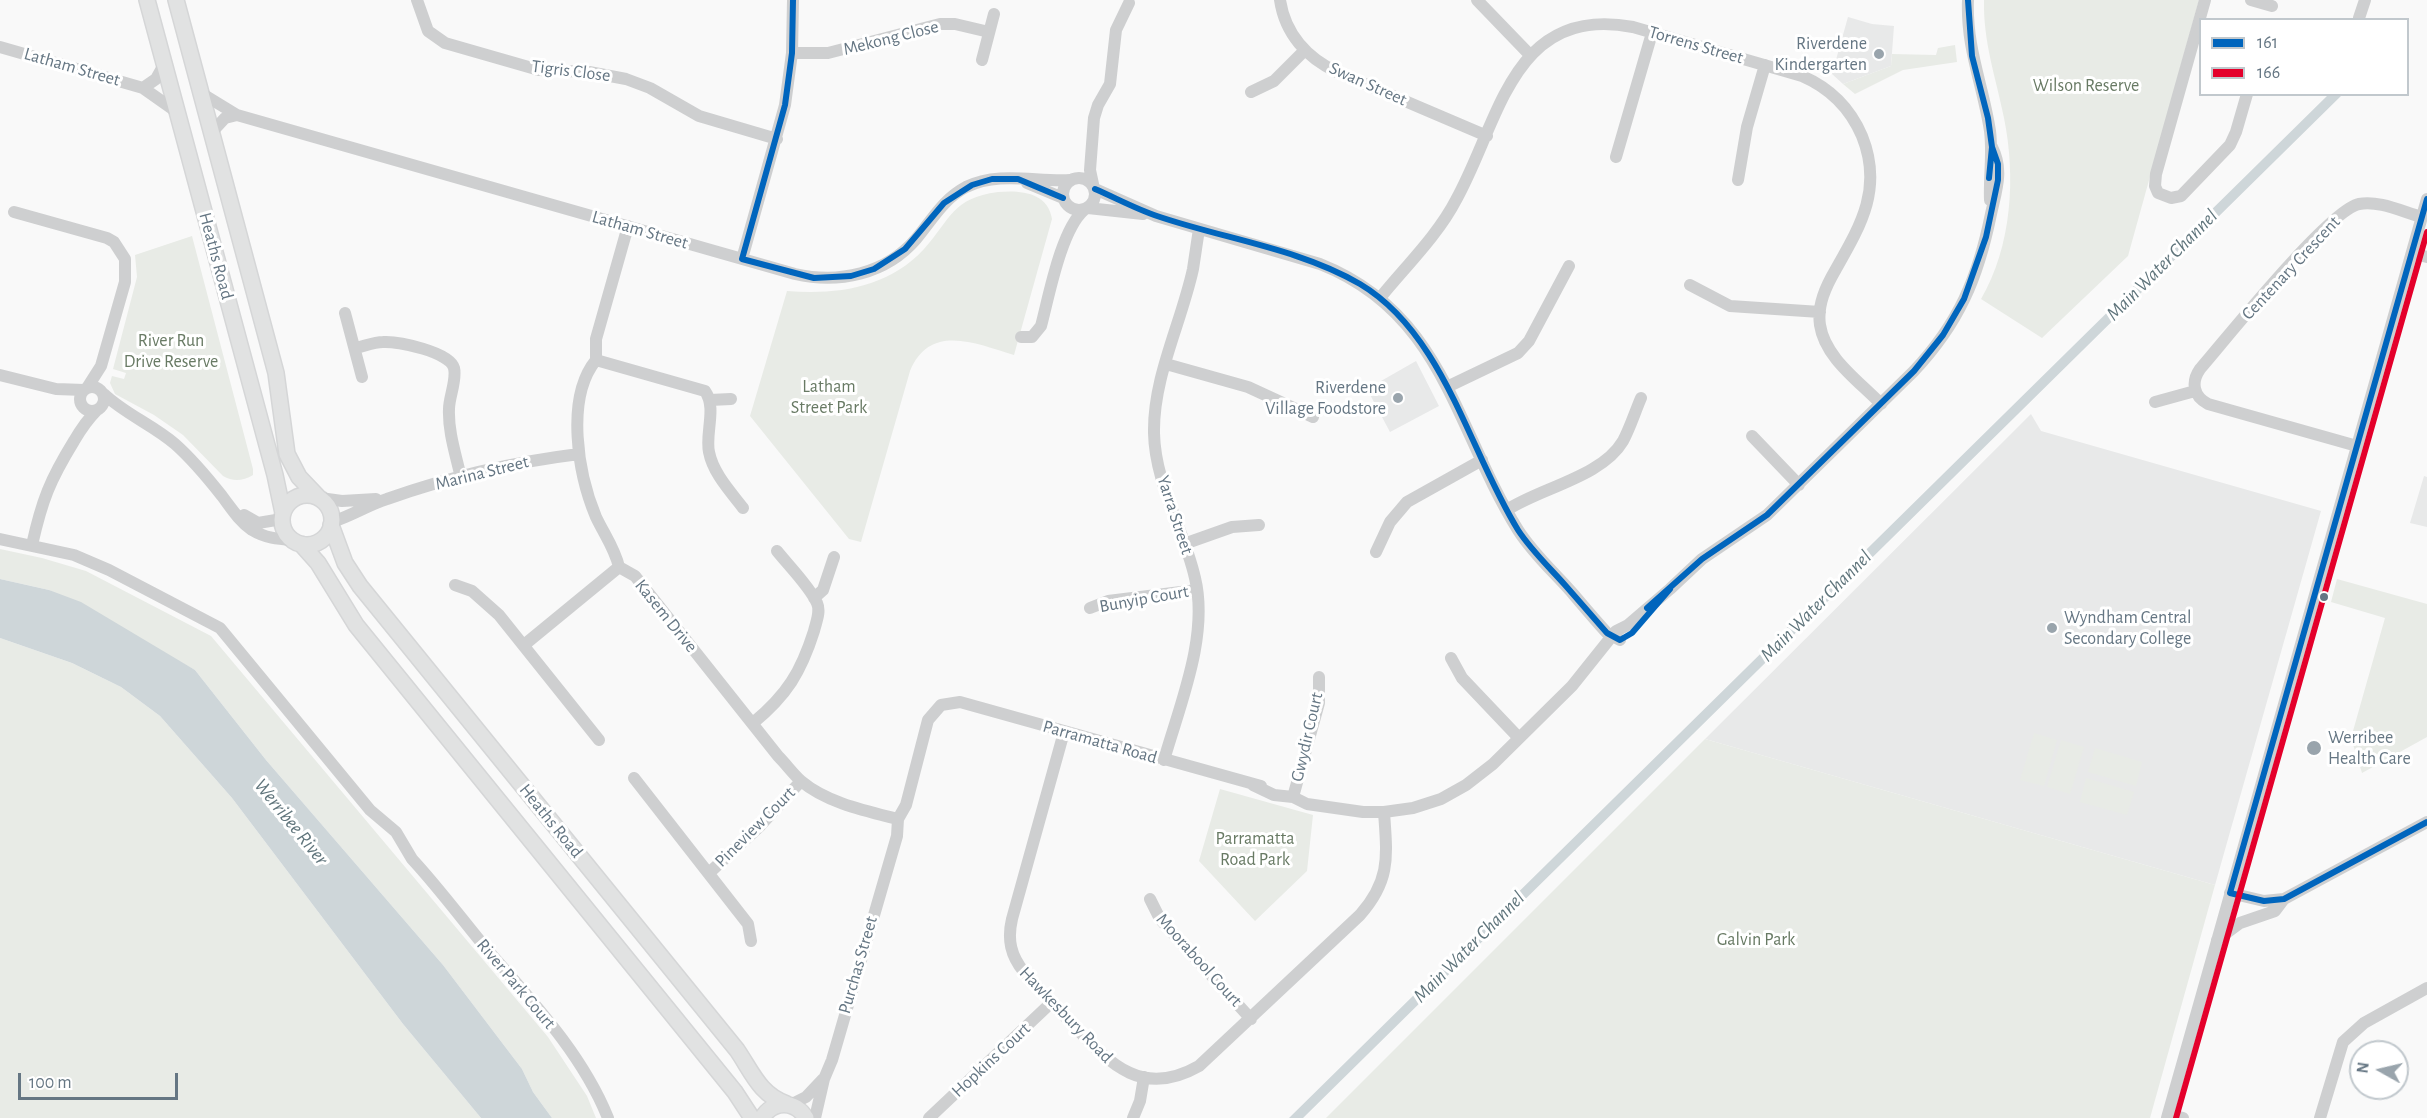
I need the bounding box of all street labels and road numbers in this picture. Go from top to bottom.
street label: Mekong Close [841,16,941,60]
street label: Torrens Street [1646,21,1746,69]
street label: Latham Street [22,43,122,91]
street label: Tigris Close [530,55,612,87]
street label: Swan Street [1326,57,1410,111]
street label: Latham Street [590,206,690,254]
street label: Heaths Road [194,210,238,302]
street label: Centenary Crescent [2237,211,2345,325]
street label: Marina Street [433,451,531,495]
street label: Yarra Street [1152,473,1198,557]
street label: Kasem Drive [630,575,702,657]
street label: Bunyip Court [1098,581,1190,617]
street label: Gwydir Court [1286,690,1328,784]
street label: Parramatta Road [1040,715,1160,769]
street label: Heaths Road [515,780,587,862]
street label: Pineview Court [710,782,800,872]
street label: Moorabool Court [1151,909,1247,1011]
street label: Purchas Street [834,914,882,1016]
street label: River Park Court [472,934,560,1034]
street label: Hawkesbury Road [1015,962,1117,1068]
street label: Hopkins Court [947,1018,1035,1102]

